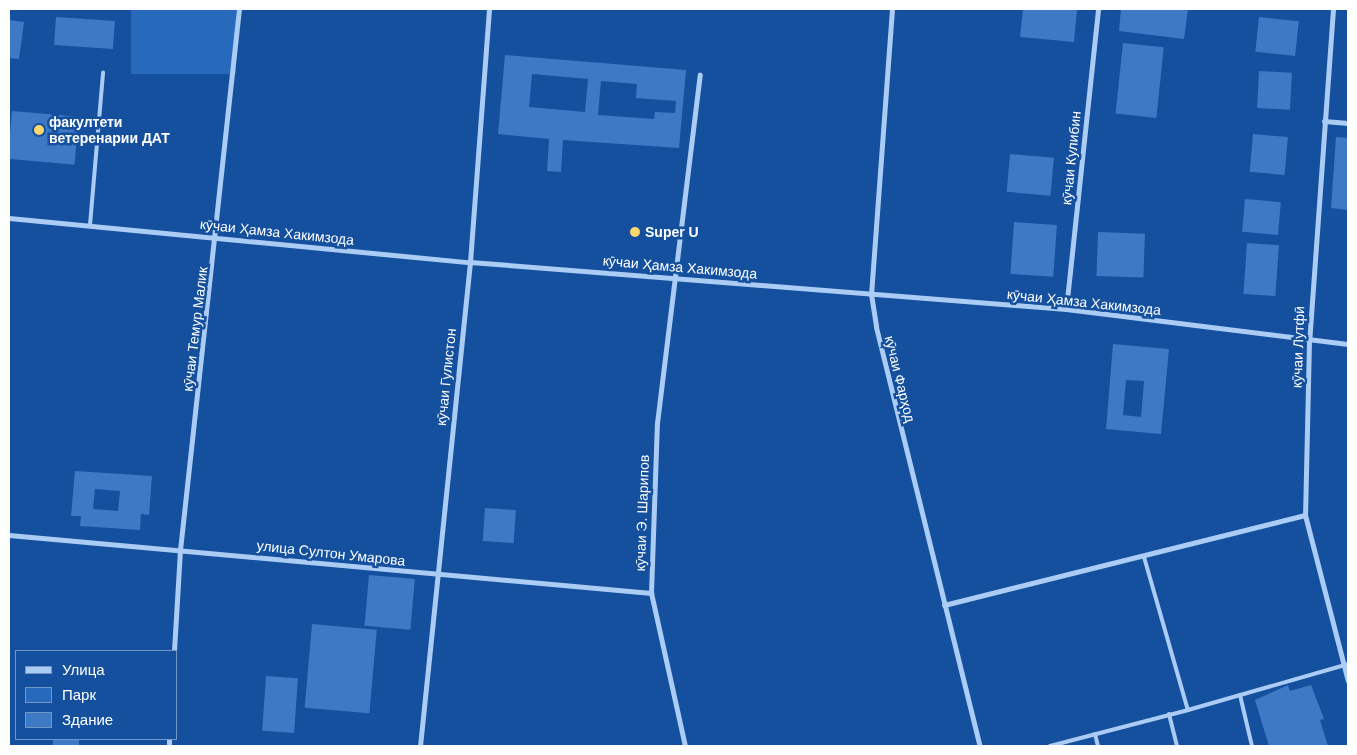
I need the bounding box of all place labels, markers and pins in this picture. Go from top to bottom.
place label: факултети ветеренарии ДАТ [49,114,170,146]
marker: факултети ветеренарии ДАТ [33,124,45,136]
place label: Super U [645,224,699,240]
marker: Super U [629,226,641,238]

